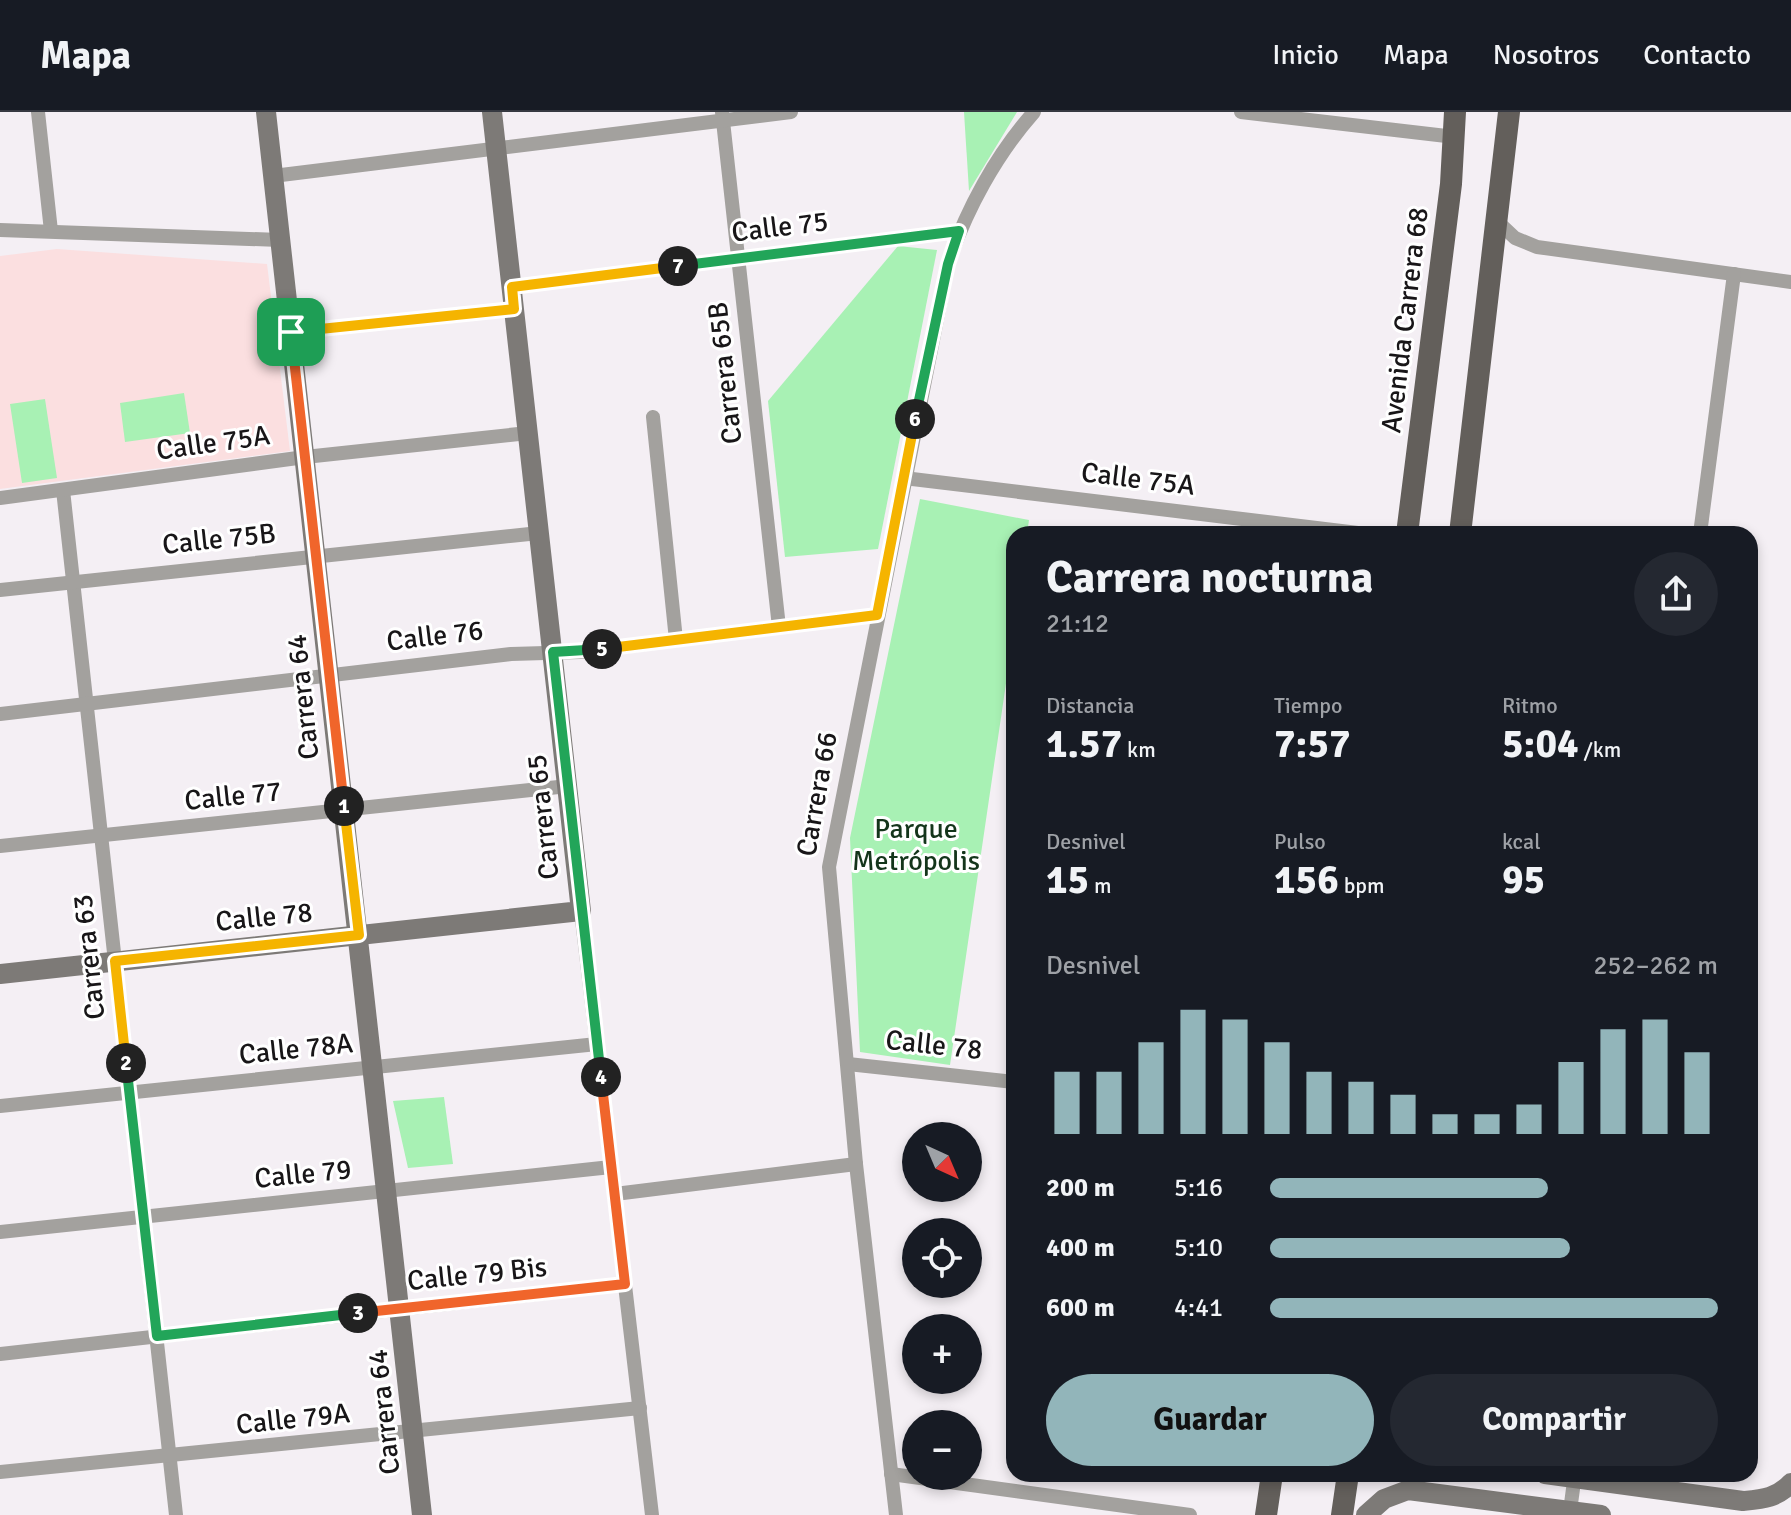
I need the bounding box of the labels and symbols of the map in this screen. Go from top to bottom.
street label: Calle 75 [730,204,830,250]
street label: Avenida Carrera 68 [1374,205,1436,435]
pin: 7 [658,246,698,286]
pin [257,298,325,366]
street label: Carrera 65B [701,300,749,446]
pin: 6 [895,399,935,439]
street label: Calle 75A [154,418,272,468]
street label: Calle 75A [1079,455,1197,503]
street label: Calle 75B [160,516,278,562]
street label: Calle 76 [385,613,485,659]
pin: 5 [582,629,622,669]
street label: Carrera 64 [280,633,326,761]
street label: Carrera 66 [789,729,845,859]
street label: Carrera 65 [520,753,566,881]
street label: Calle 77 [183,774,283,818]
pin: 1 [324,786,364,826]
park label: Parque Metrópolis [852,812,980,878]
street label: Carrera 63 [66,893,112,1021]
street label: Calle 78 [214,895,314,939]
street label: Calle 78 [884,1023,984,1067]
street label: Calle 78A [237,1026,355,1072]
pin: 2 [106,1043,146,1083]
pin: 4 [581,1057,621,1097]
north arrow [902,1122,982,1202]
street label: Calle 79 [253,1152,353,1196]
street label: Calle 79 Bis [406,1250,548,1298]
pin: 3 [338,1293,378,1333]
street label: Carrera 64 [361,1348,407,1476]
street label: Calle 79A [234,1396,352,1442]

